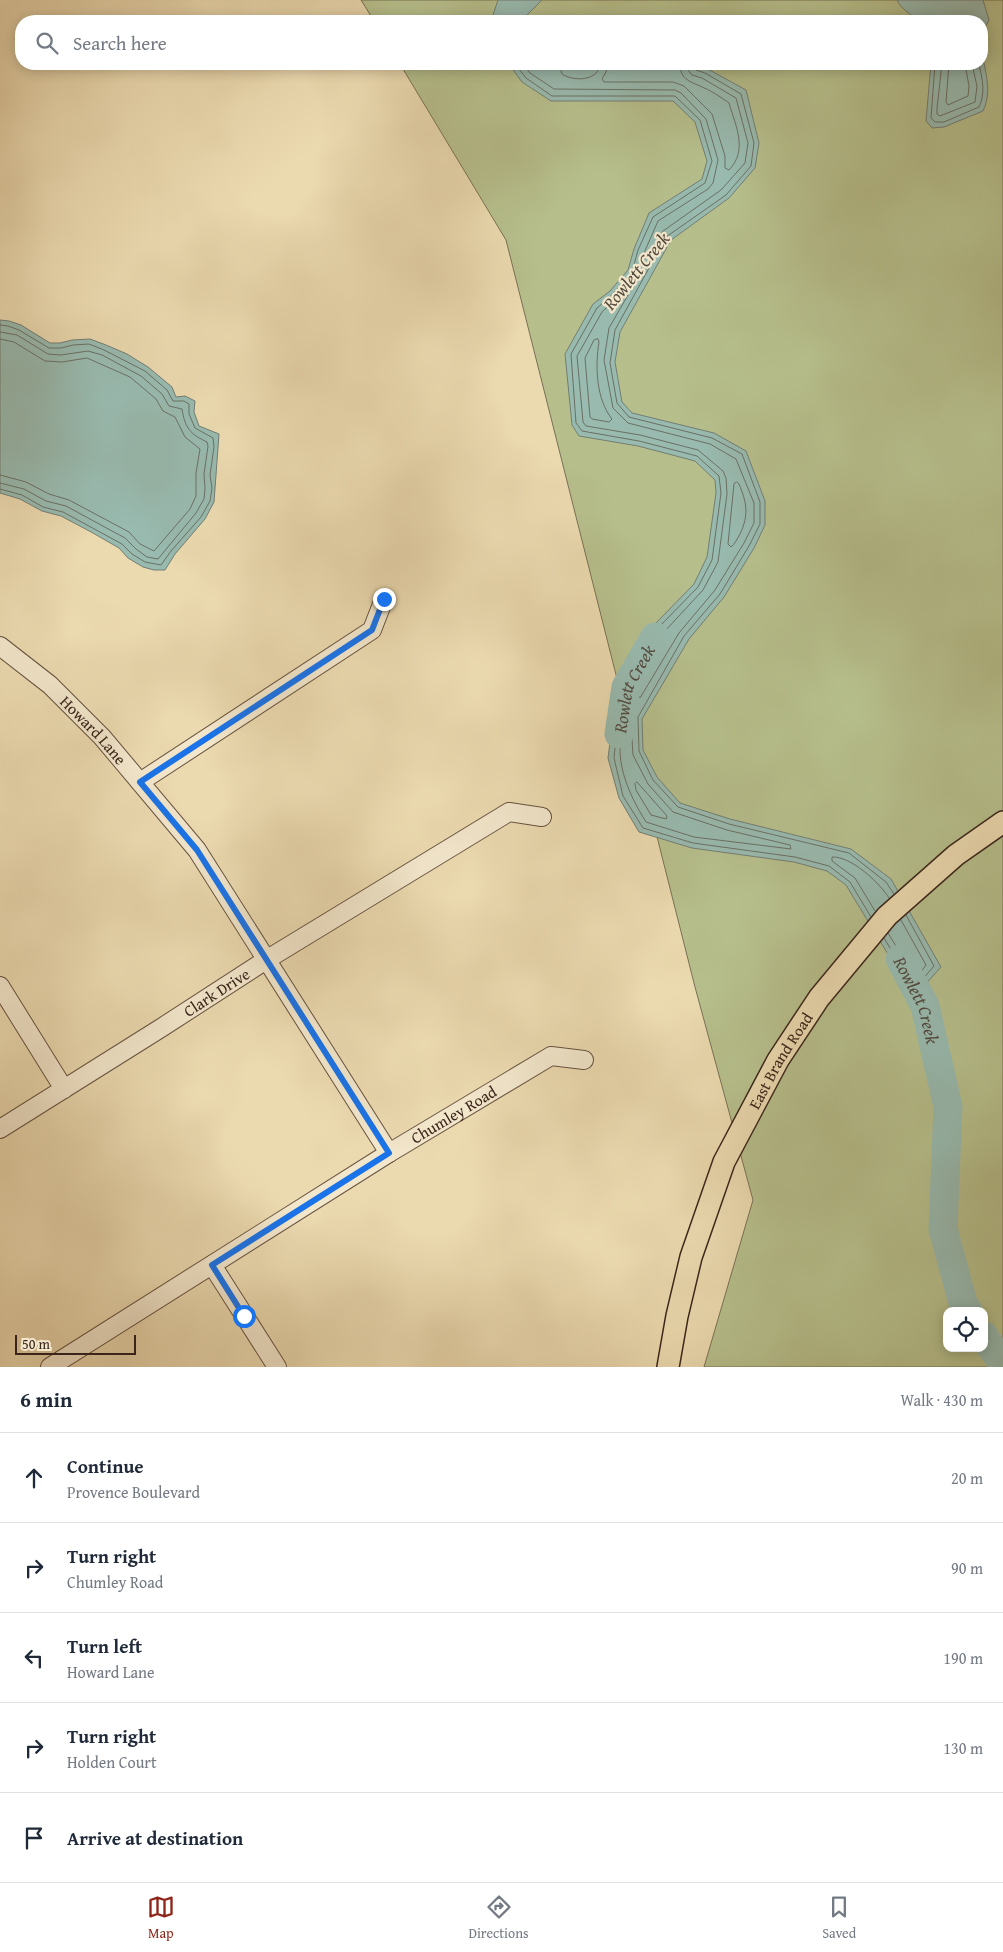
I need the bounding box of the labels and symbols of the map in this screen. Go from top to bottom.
water label: Rowlett Creek [596,226,676,317]
route end [373,588,396,611]
water label: Rowlett Creek [606,639,662,736]
street label: Howard Lane [55,690,132,770]
water label: Rowlett Creek [887,950,947,1047]
street label: Clark Drive [178,962,254,1023]
street label: East Brand Road [742,1007,819,1113]
street label: Chumley Road [406,1079,501,1149]
route start [233,1305,256,1328]
scale bar [15,1332,136,1355]

